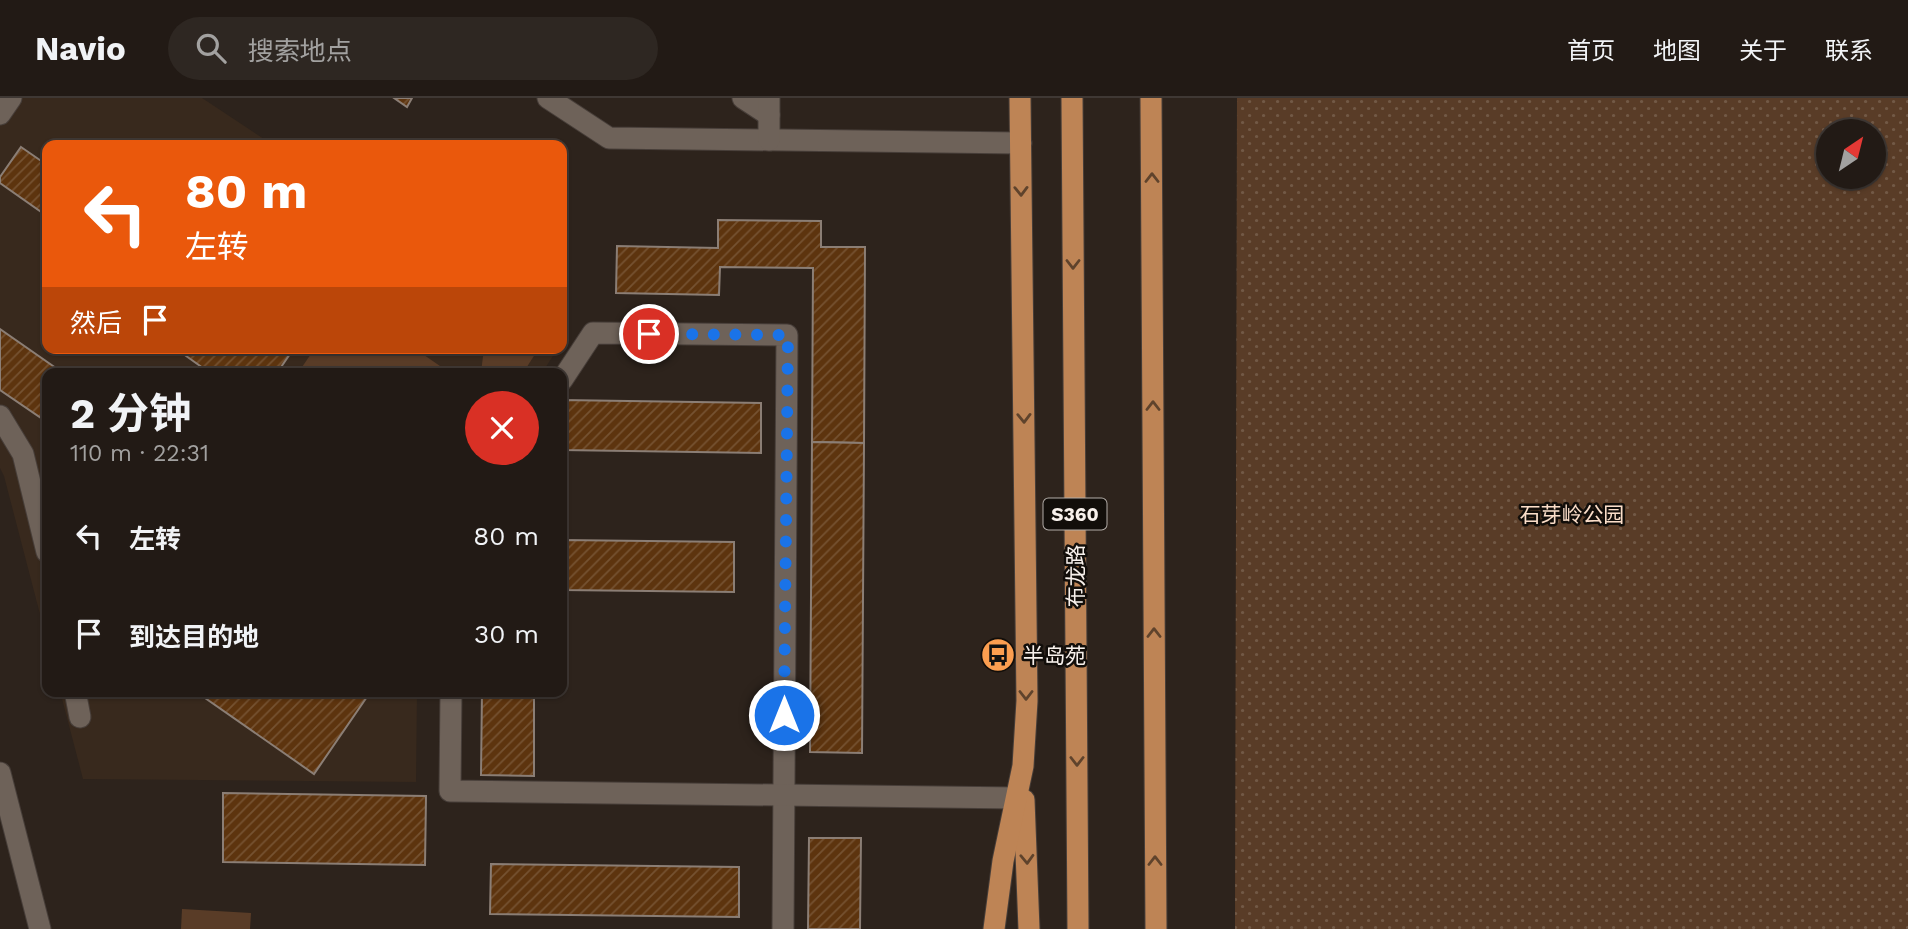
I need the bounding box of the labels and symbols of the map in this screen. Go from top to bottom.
north arrow [1816,119,1886,189]
one-way arrow [1144,173,1159,184]
one-way arrow [1014,185,1029,196]
one-way arrow [1065,259,1081,270]
pin [619,304,679,364]
one-way arrow [1145,400,1161,411]
one-way arrow [1016,413,1032,424]
road number: S360 [1044,498,1106,530]
park label: 石芽岭公园 [1520,502,1625,527]
street label: 布龙路 [1063,545,1088,608]
one-way arrow [1146,628,1162,638]
bus stop icon: 半岛苑 [979,636,1017,674]
place label: 半岛苑 [1023,643,1086,668]
position arrow [747,678,821,752]
one-way arrow [1018,690,1034,700]
one-way arrow [1069,756,1085,767]
one-way arrow [1019,854,1034,865]
one-way arrow [1147,855,1163,866]

